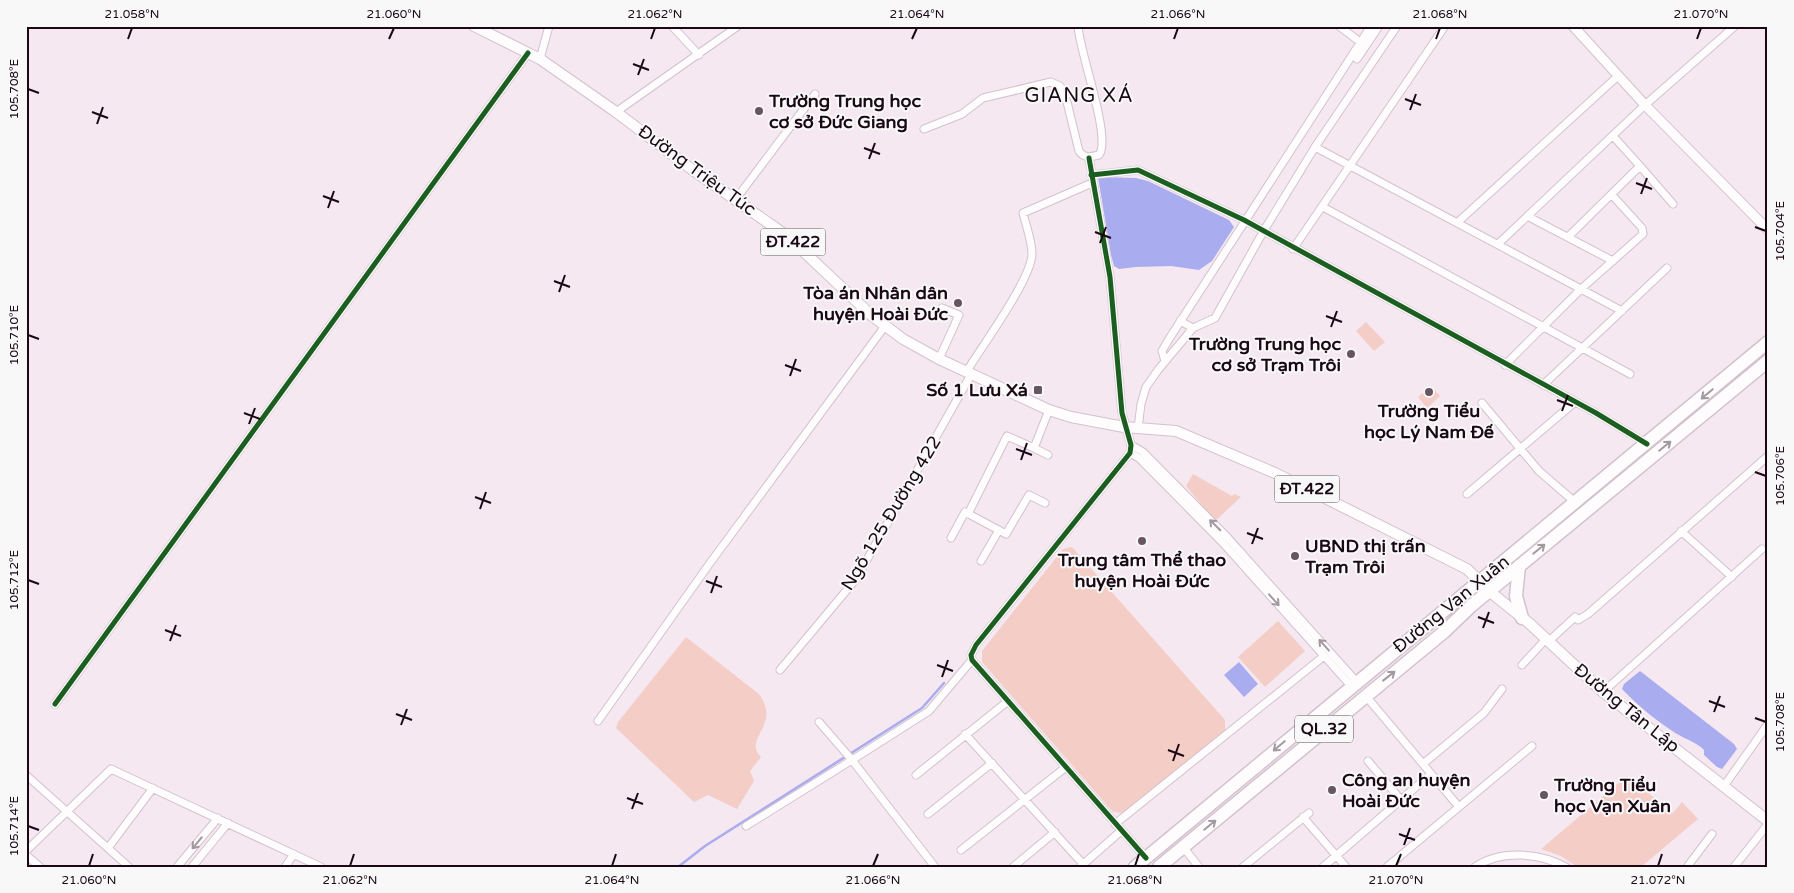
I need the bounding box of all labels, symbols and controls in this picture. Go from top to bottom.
text: 21.058°N [105,7,159,21]
text: 21.060°N [367,7,421,21]
text: 21.062°N [628,7,682,21]
text: 21.064°N [890,7,944,21]
text: 21.066°N [1151,7,1205,21]
text: 21.068°N [1413,7,1467,21]
text: 21.070°N [1674,7,1728,21]
text: 105.708°E [7,59,21,119]
district label: GIANG XÁ [1024,83,1134,108]
place label: Trường Trung học cơ sở Đức Giang [768,90,922,133]
marker: Trường Trung học cơ sở Đức Giang [753,105,765,117]
street label: Đường Triệu Túc [634,120,760,220]
text: 105.704°E [1773,201,1787,261]
road number: ĐT.422 [760,228,826,256]
place label: Tòa án Nhân dân huyện Hoài Đức [802,282,948,325]
marker: Tòa án Nhân dân huyện Hoài Đức [952,297,964,309]
text: 105.710°E [7,305,21,365]
place label: Trường Trung học cơ sở Trạm Trôi [1188,333,1341,376]
marker: Trường Trung học cơ sở Trạm Trôi [1345,348,1357,360]
place label: Số 1 Lưu Xá [926,379,1028,401]
marker: Số 1 Lưu Xá [1032,384,1044,396]
marker: Trường Tiểu học Lý Nam Đế [1423,386,1435,398]
one-way arrow [1700,388,1713,399]
place label: Trường Tiểu học Lý Nam Đế [1364,400,1494,443]
street label: Ngõ 125 Đường 422 [836,432,946,594]
one-way arrow [1658,440,1671,451]
text: 105.706°E [1773,446,1787,506]
road number: ĐT.422 [1274,476,1340,502]
one-way arrow [1209,519,1221,531]
marker: Trung tâm Thể thao huyện Hoài Đức [1136,535,1148,547]
place label: UBND thị trấn Trạm Trôi [1304,535,1426,578]
one-way arrow [1533,543,1546,555]
place label: Trung tâm Thể thao huyện Hoài Đức [1057,549,1226,592]
text: 105.712°E [7,550,21,610]
marker: UBND thị trấn Trạm Trôi [1289,550,1301,562]
street label: Đường Vạn Xuân [1388,550,1514,658]
one-way arrow [1268,594,1280,607]
one-way arrow [1318,638,1330,651]
street label: Đường Tân Lập [1570,659,1684,757]
one-way arrow [1382,671,1395,682]
text: 105.708°E [1773,692,1787,752]
road number: QL.32 [1295,716,1353,742]
one-way arrow [1273,741,1286,752]
place label: Công an huyện Hoài Đức [1342,769,1470,812]
place label: Trường Tiểu học Vạn Xuân [1553,774,1671,817]
marker: Công an huyện Hoài Đức [1326,784,1338,796]
marker: Trường Tiểu học Vạn Xuân [1538,789,1550,801]
text: 105.714°E [7,796,21,856]
one-way arrow [1203,819,1216,830]
one-way arrow [192,836,203,849]
text: 21.060°N [62,873,116,887]
text: 21.062°N [323,873,377,887]
text: 21.064°N [585,873,639,887]
text: 21.066°N [846,873,900,887]
text: 21.068°N [1108,873,1162,887]
text: 21.070°N [1369,873,1423,887]
text: 21.072°N [1631,873,1685,887]

